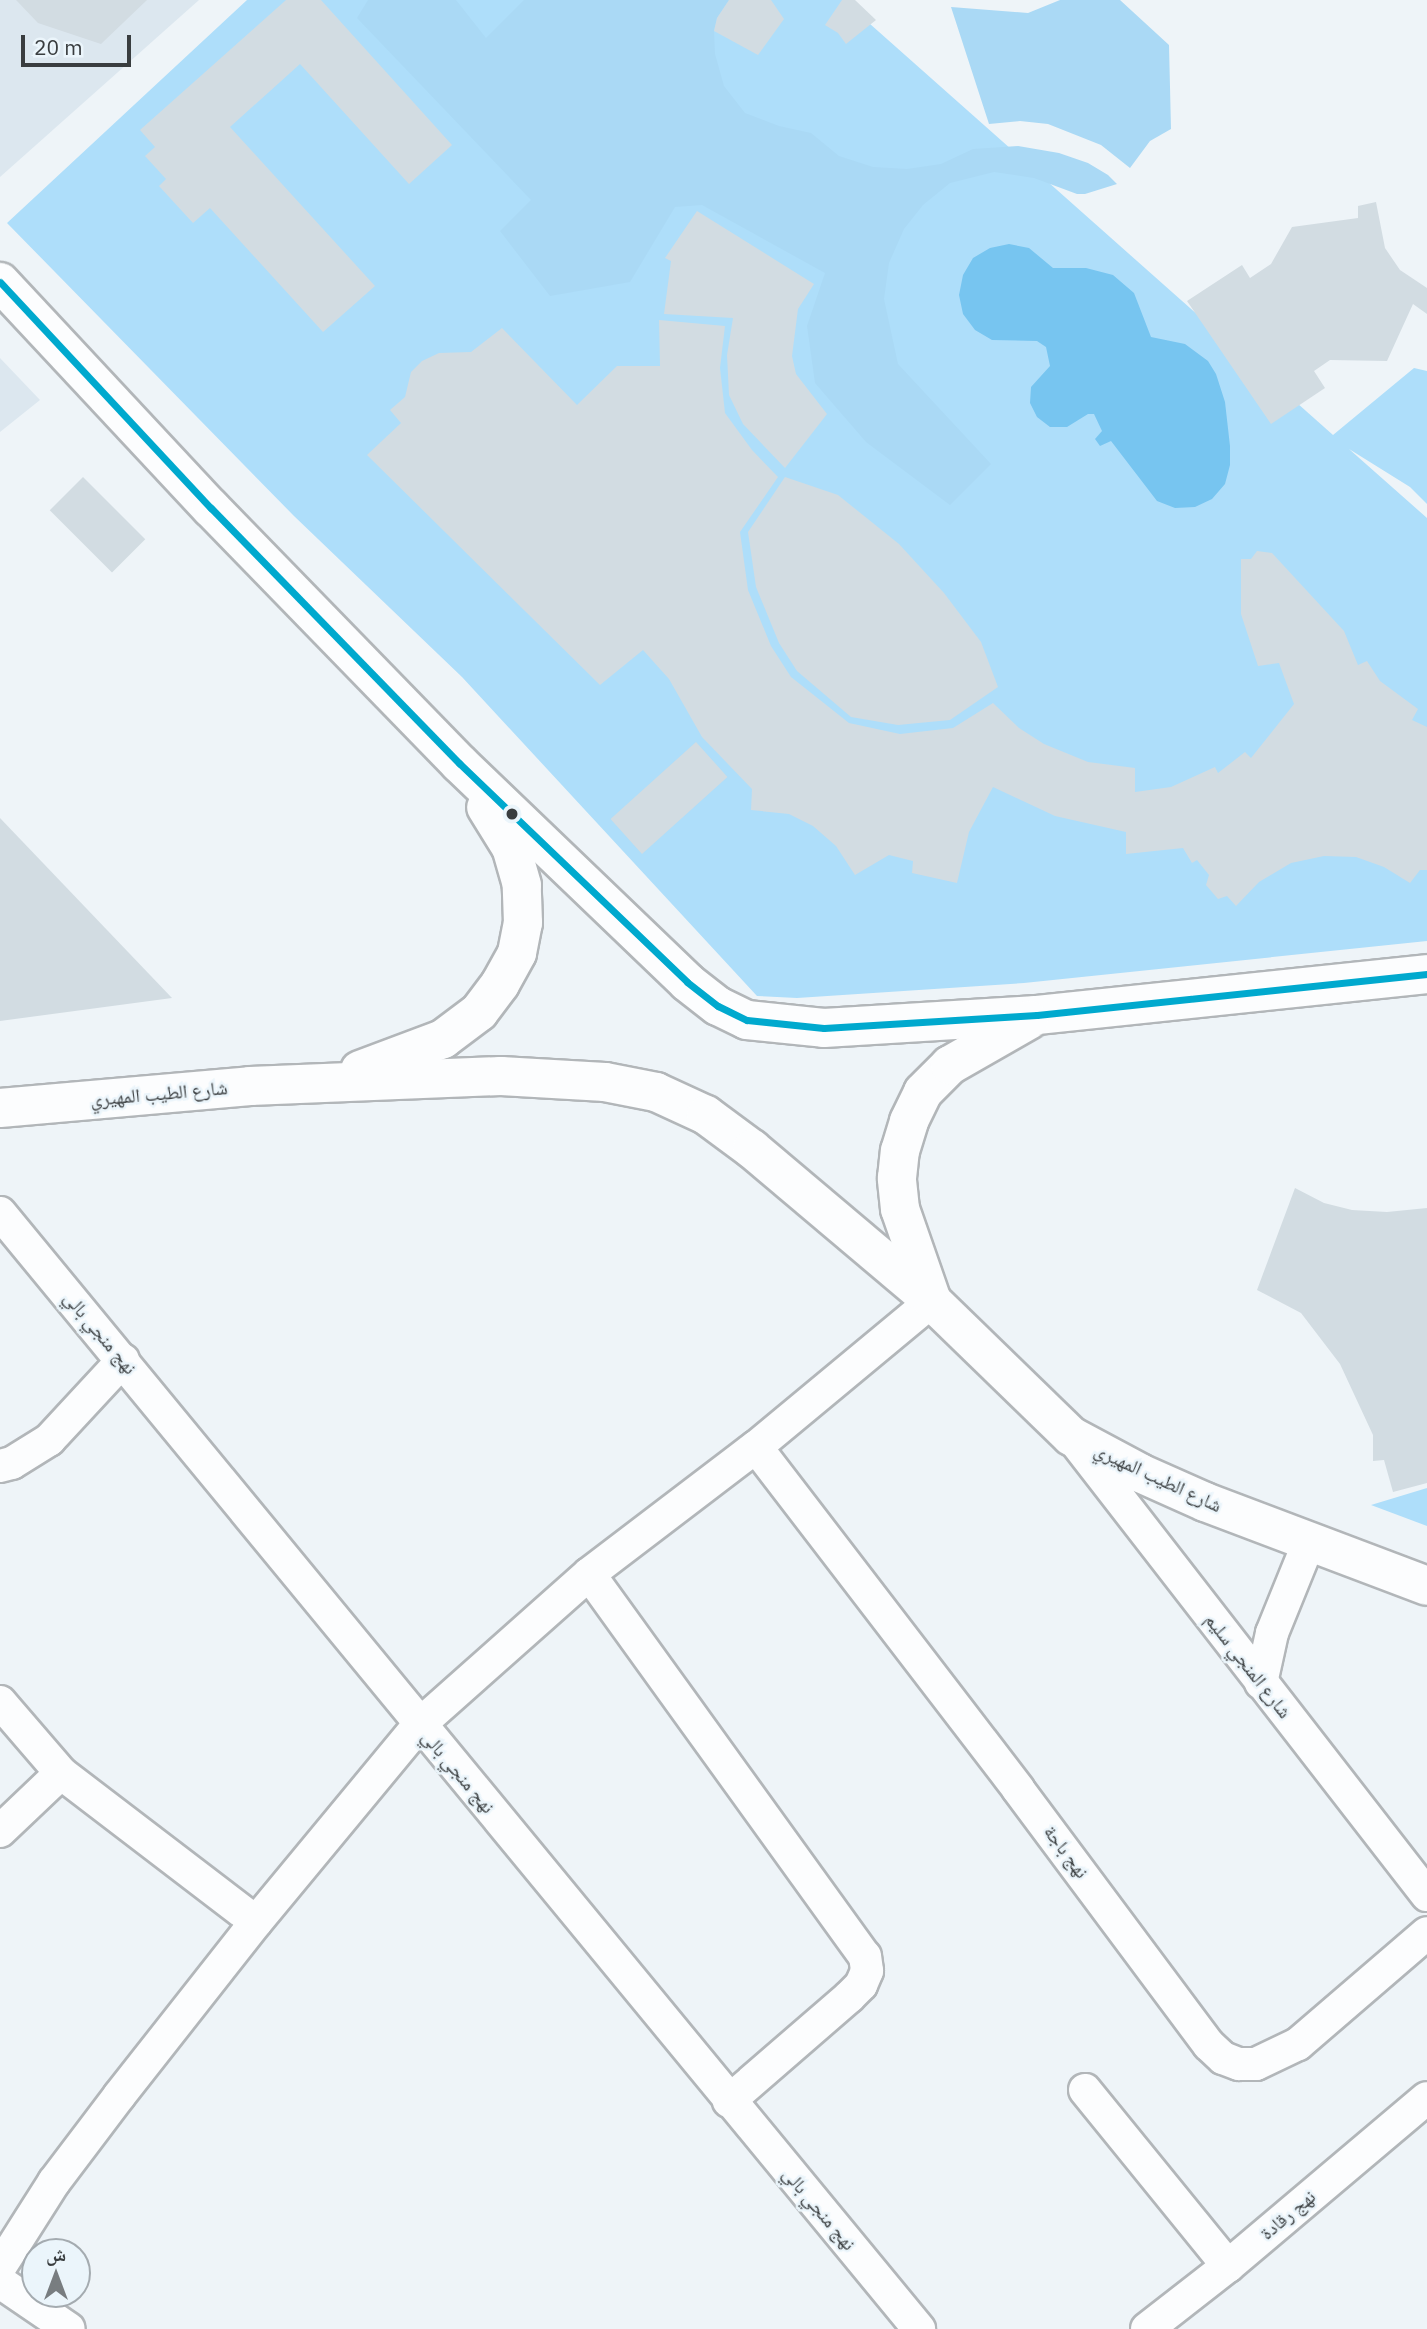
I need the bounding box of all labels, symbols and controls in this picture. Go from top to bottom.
scale bar [24,21,135,65]
text: 20 m [34,33,83,61]
unlabelled marker [505,807,519,821]
street label: شارع الطيب المهيري [89,1077,229,1111]
street label: نهج منجي بالي [59,1287,141,1379]
street label: شارع الطيب المهيري [1091,1439,1225,1517]
street label: شارع المنجي سليم [1200,1609,1296,1723]
street label: نهج منجي بالي [417,1726,499,1818]
street label: نهج باجة [1039,1821,1093,1883]
street label: نهج منجي بالي [778,2163,860,2255]
street label: نهج رقادة [1256,2185,1320,2245]
north arrow [21,2238,91,2308]
text: ش [46,2242,66,2266]

